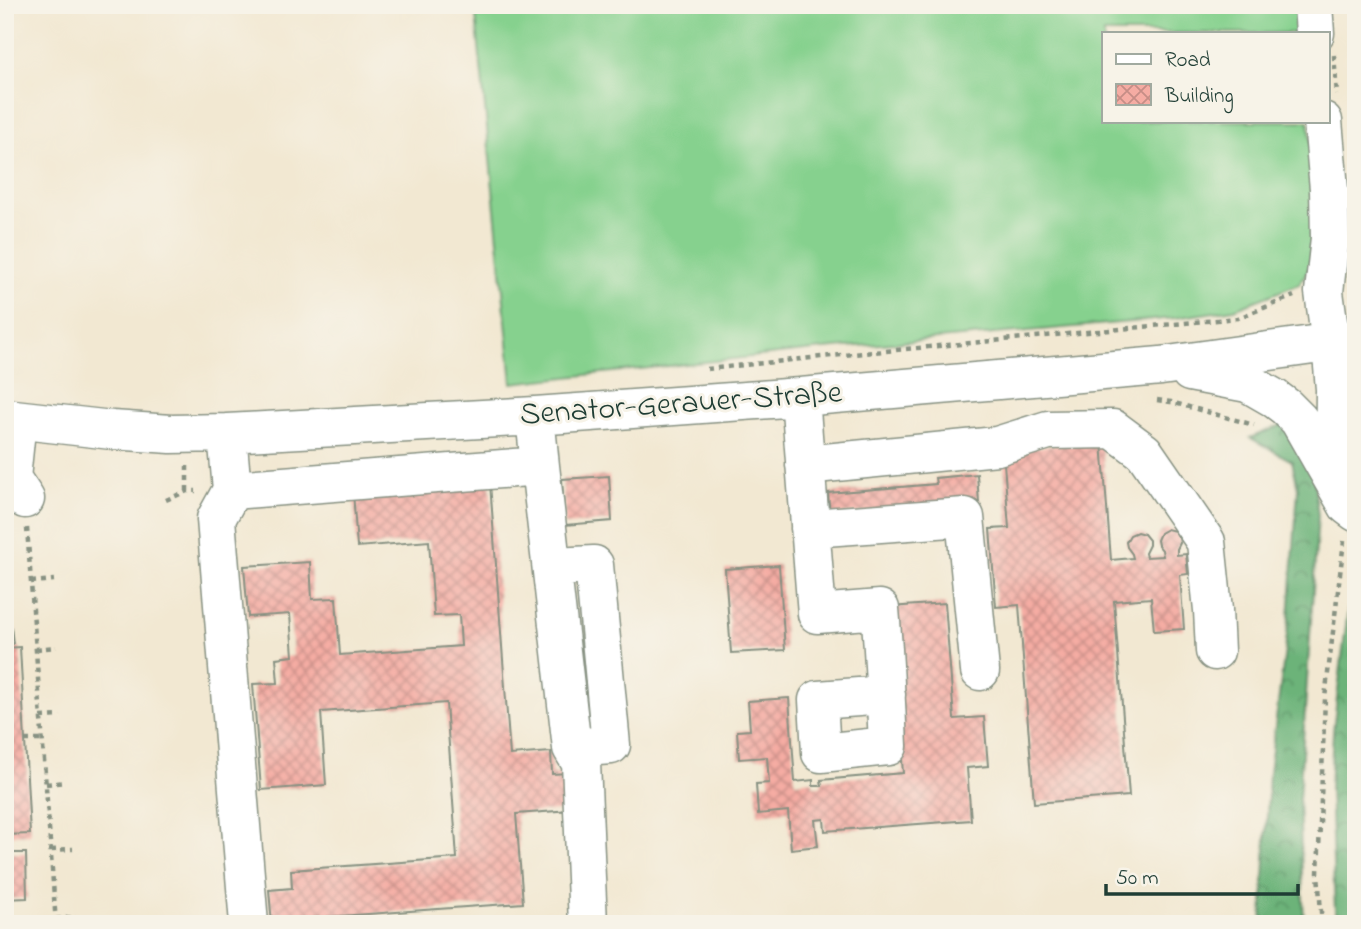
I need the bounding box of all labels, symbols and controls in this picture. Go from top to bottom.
legend [1102,32,1330,122]
text: Road [1165,46,1211,76]
text: Building [1164,82,1234,114]
street label: Senator-Gerauer-Straße [518,370,844,440]
scale bar [1106,852,1298,896]
text: 50 m [1116,864,1159,894]

